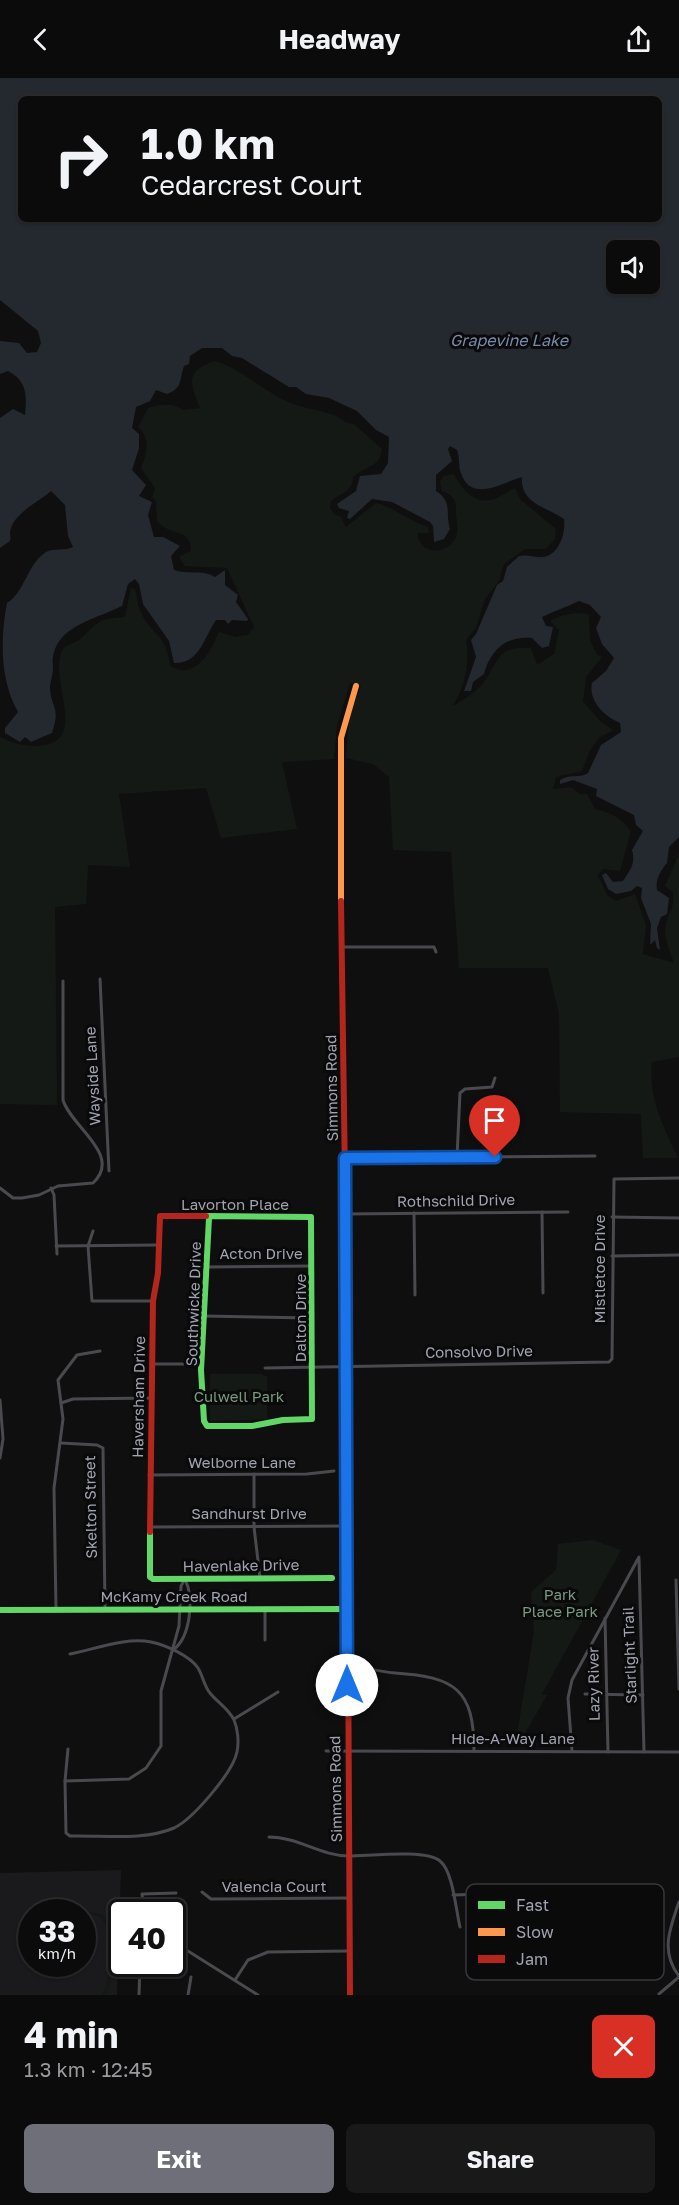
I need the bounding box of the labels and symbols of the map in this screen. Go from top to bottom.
water label: Grapevine Lake [450,330,570,350]
street label: Wayside Lane [80,1026,104,1126]
street label: Simmons Road [321,1034,341,1142]
pin [469,1095,520,1157]
street label: Rothschild Drive [397,1190,516,1210]
street label: Lavorton Place [181,1195,289,1213]
street label: Mistletoe Drive [590,1214,608,1323]
street label: Southwicke Drive [182,1241,204,1367]
street label: Acton Drive [219,1244,303,1262]
street label: Dalton Drive [291,1273,309,1362]
street label: Haversham Drive [128,1336,148,1458]
street label: Consolvo Drive [425,1341,533,1361]
park label: Culwell Park [194,1387,285,1405]
street label: Welborne Lane [188,1453,296,1471]
street label: Skelton Street [80,1455,100,1559]
street label: Sandhurst Drive [191,1504,307,1522]
street label: Havenlake Drive [182,1555,300,1575]
park label: Park Place Park [522,1585,599,1620]
street label: McKamy Creek Road [100,1587,248,1605]
street label: Starlight Trail [618,1606,640,1704]
street label: Lazy River [583,1647,603,1721]
position arrow [315,1653,379,1717]
street label: Hide-A-Way Lane [451,1729,575,1747]
street label: Simmons Road [325,1735,345,1843]
street label: Valencia Court [221,1877,327,1895]
legend [466,1884,664,1980]
text: Fast [516,1895,549,1915]
speed limit sign: 40 [108,1899,186,1977]
text: Slow [516,1922,554,1942]
text: Jam [516,1949,548,1969]

